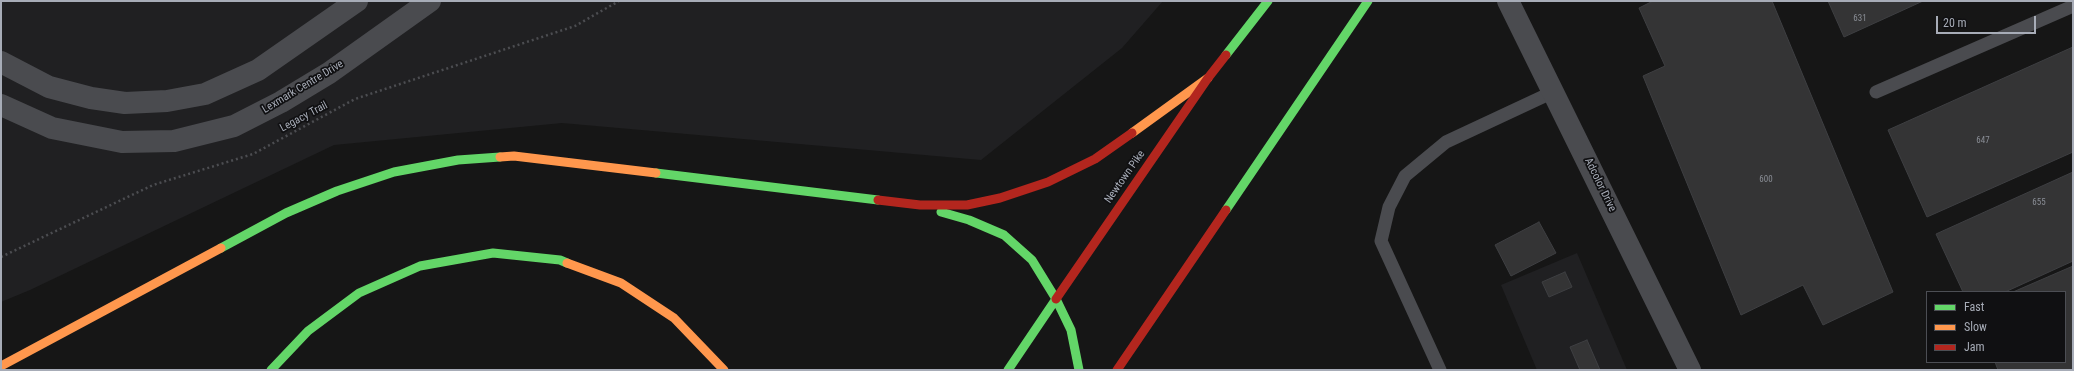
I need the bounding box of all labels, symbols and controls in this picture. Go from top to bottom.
scale bar [1938,8,2038,34]
house number: 631 [1853,14,1867,24]
text: 20 m [1943,16,1967,30]
street label: Lexmark Centre Drive [260,58,346,116]
street label: Legacy Trail [278,99,330,135]
house number: 647 [1976,136,1990,146]
street label: Newtown Pike [1102,148,1148,206]
street label: Adcolor Drive [1581,156,1619,214]
house number: 600 [1759,175,1773,185]
house number: 655 [2032,198,2046,208]
legend [1926,291,2066,363]
text: Fast [1964,300,1984,314]
text: Slow [1964,320,1987,334]
text: Jam [1964,340,1985,354]

